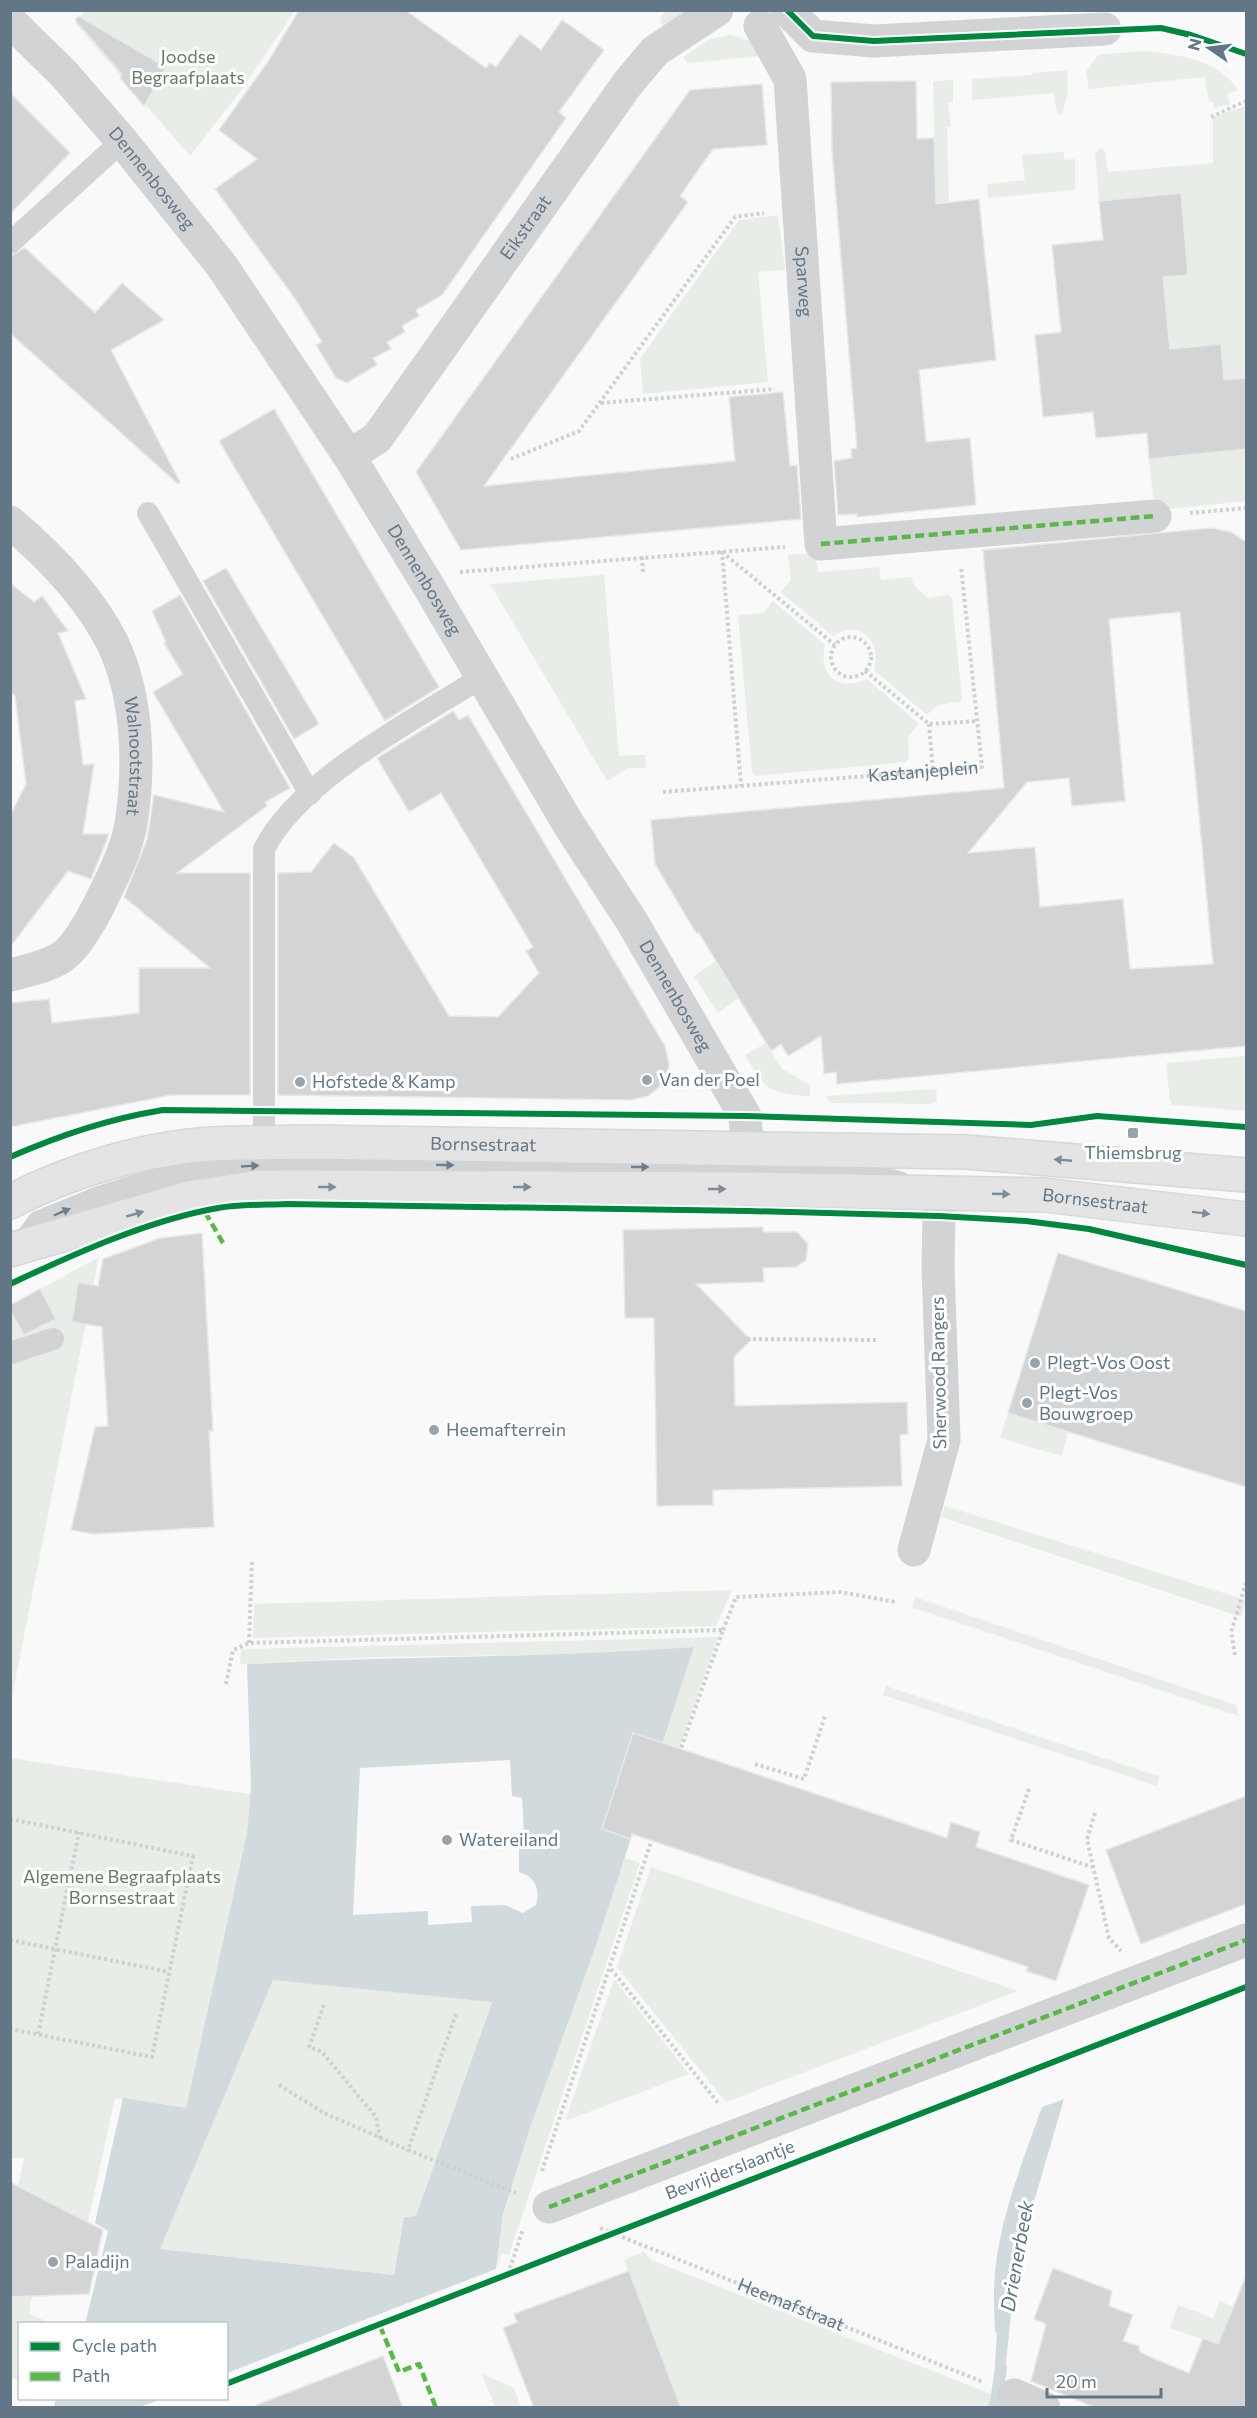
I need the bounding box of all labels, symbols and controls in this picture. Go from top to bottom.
north arrow [1179,18,1239,78]
text: N [1183,36,1205,52]
park label: Joodse Begraafplaats [131,45,245,88]
street label: Dennenbosweg [104,122,201,234]
street label: Eikstraat [495,190,555,264]
street label: Sparweg [791,245,818,318]
street label: Dennenbosweg [383,520,467,639]
street label: Walnootstraat [120,695,148,817]
street label: Kastanjeplein [867,755,979,786]
street label: Dennenbosweg [635,936,717,1056]
place label: Van der Poel [659,1068,760,1090]
place label: Hofstede & Kamp [312,1070,456,1092]
marker: Van der Poel [640,1073,654,1087]
marker: Hofstede & Kamp [293,1075,307,1089]
marker: Thiemsbrug [1126,1126,1140,1140]
street label: Bornsestraat [430,1132,537,1155]
place label: Thiemsbrug [1084,1141,1182,1163]
one-way arrow [1053,1155,1072,1165]
one-way arrow [240,1161,259,1170]
one-way arrow [435,1161,454,1170]
one-way arrow [630,1162,649,1172]
one-way arrow [317,1182,336,1192]
one-way arrow [512,1183,531,1192]
street label: Bornsestraat [1041,1183,1150,1217]
one-way arrow [707,1184,726,1194]
one-way arrow [992,1189,1011,1199]
one-way arrow [53,1207,71,1216]
one-way arrow [1192,1208,1211,1218]
one-way arrow [126,1209,144,1218]
street label: Sherwood Rangers [926,1296,950,1450]
place label: Plegt-Vos Oost [1047,1351,1170,1373]
marker: Plegt-Vos Oost [1028,1356,1042,1370]
place label: Plegt-Vos Bouwgroep [1039,1381,1133,1424]
marker: Plegt-Vos Bouwgroep [1020,1396,1034,1410]
place label: Heemafterrein [446,1418,566,1440]
marker: Heemafterrein [427,1423,441,1437]
place label: Watereiland [459,1828,558,1850]
marker: Watereiland [440,1833,454,1847]
park label: Algemene Begraafplaats Bornsestraat [23,1865,221,1908]
street label: Bevrijderslaantje [662,2134,797,2204]
water label: Drienerbeek [994,2197,1038,2313]
place label: Paladijn [65,2250,130,2272]
marker: Paladijn [46,2255,60,2269]
street label: Heemafstraat [735,2273,848,2335]
legend [18,2322,228,2400]
text: Cycle path [72,2334,157,2356]
scale bar [1047,2361,1161,2399]
text: Path [72,2364,110,2386]
text: 20 m [1056,2370,1097,2392]

